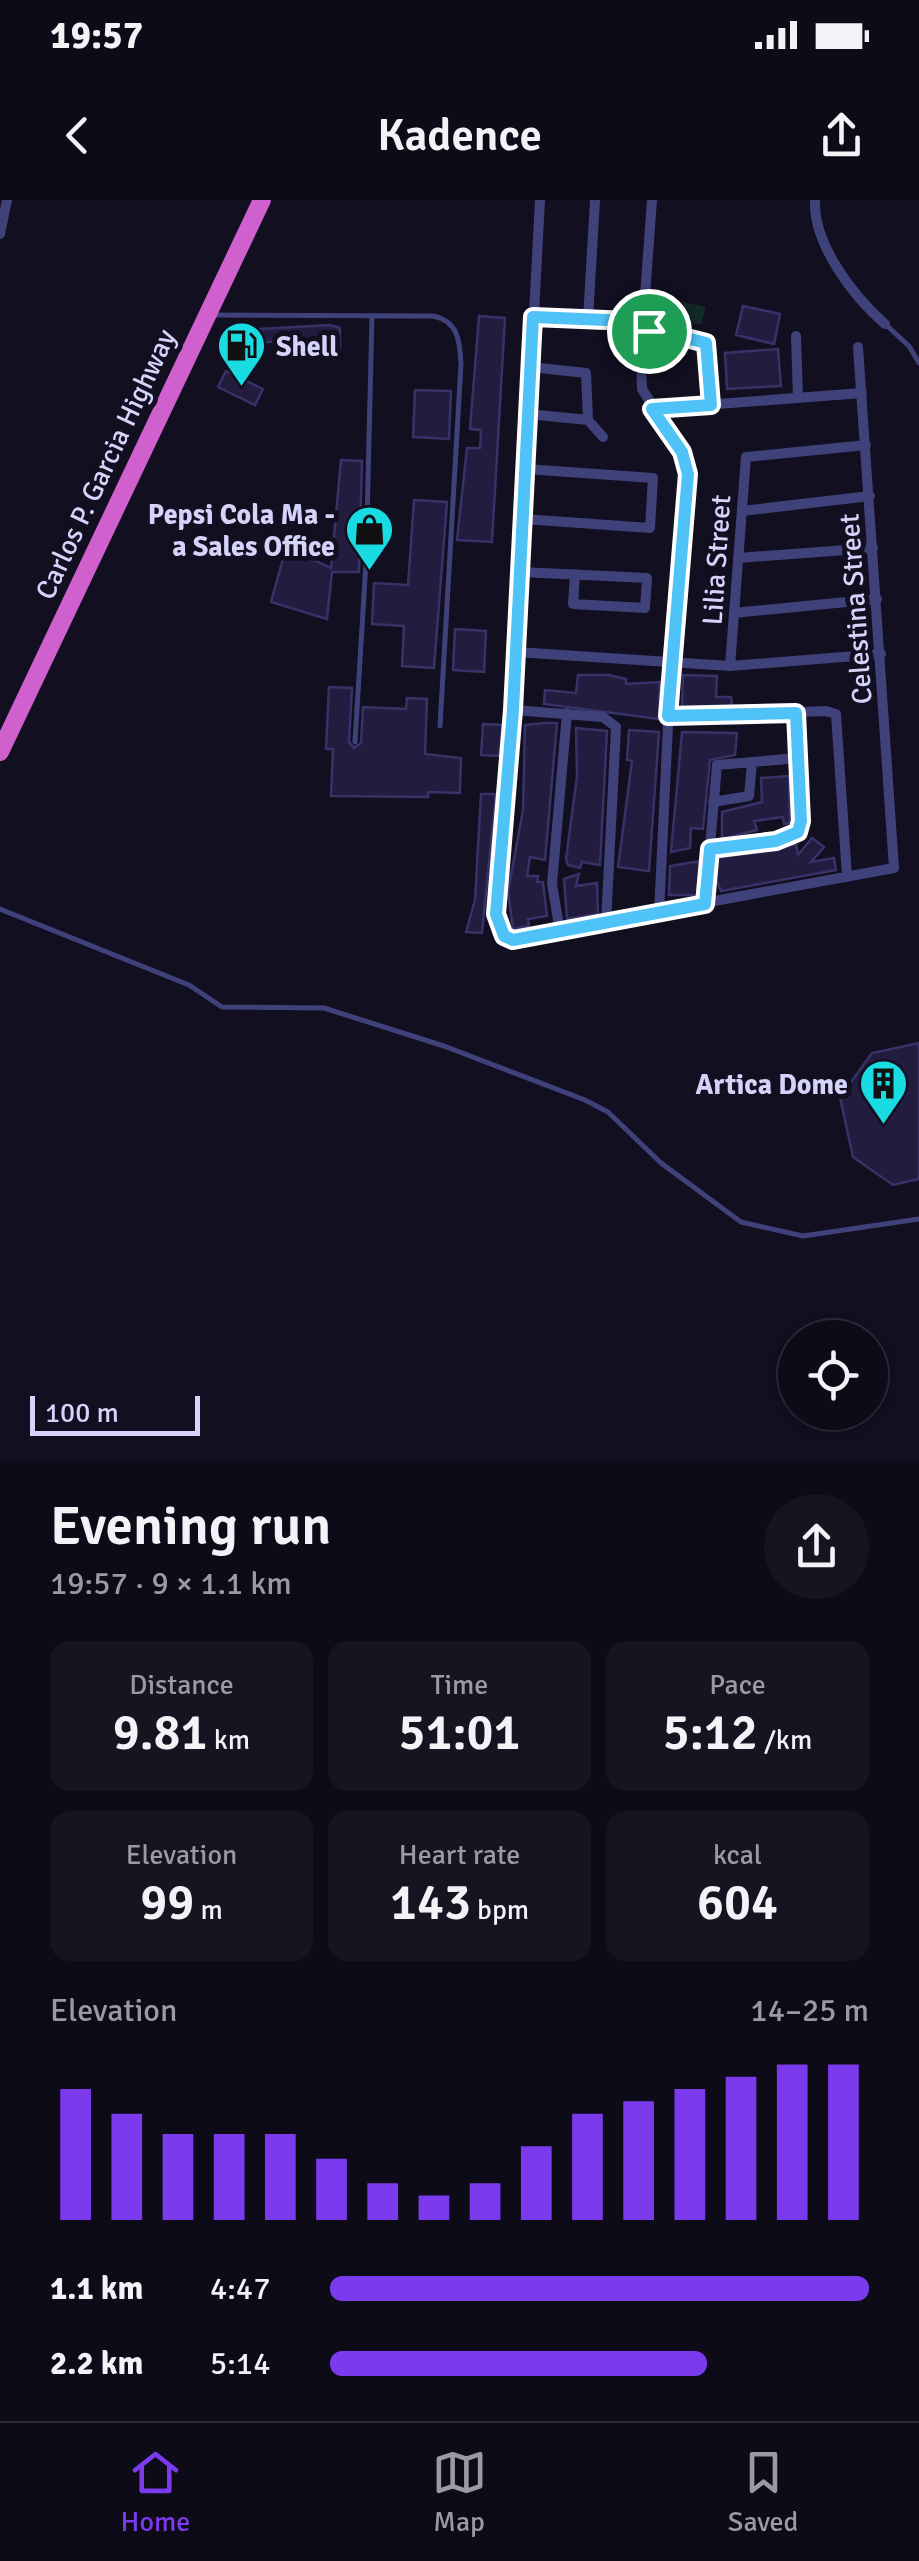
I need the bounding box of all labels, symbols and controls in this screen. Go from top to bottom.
text: 19:57 [50,12,143,59]
icon: back [50,108,105,163]
text: Kadence [377,108,542,163]
icon: share [814,108,869,163]
pin [607,289,692,374]
icon: arrive [622,304,677,359]
fuel station icon: Shell [215,320,267,388]
street label: Carlos P. Garcia Highway [28,324,183,605]
place label: Shell [276,330,338,364]
street label: Lilia Street [695,494,739,626]
place label: Pepsi Cola Ma - a Sales Office [148,498,335,564]
shop icon: Pepsi Cola Ma - a Sales Office [344,504,396,572]
street label: Celestina Street [832,512,880,705]
building icon: Artica Dome [857,1058,909,1126]
place label: Artica Dome [695,1068,848,1102]
map controls [778,1320,888,1430]
button: locate [778,1320,888,1430]
scale bar [30,1391,200,1436]
text: 100 m [45,1396,119,1430]
text: Evening run [50,1492,331,1560]
button: share [764,1494,869,1599]
text: 19:57 · 9 × 1.1 km [50,1564,292,1603]
text: Distance [129,1668,234,1702]
text: Time [431,1668,488,1702]
text: Pace [709,1668,766,1702]
text: 9.81 [113,1702,208,1764]
text: 51:01 [398,1702,521,1764]
text: 5:12 [663,1702,758,1764]
text: km [208,1723,250,1757]
text: /km [758,1723,812,1757]
text: Elevation [126,1838,237,1872]
text: Heart rate [399,1838,520,1872]
text: kcal [713,1838,762,1872]
text: 99 [140,1872,194,1934]
text: 143 [390,1872,471,1934]
text: 604 [697,1872,778,1934]
text: m [194,1893,223,1927]
text: bpm [471,1893,529,1927]
text: Elevation [50,1991,177,2030]
text: 14–25 m [750,1991,869,2030]
text: 1.1 km [50,2269,143,2308]
text: 4:47 [210,2269,270,2308]
text: 2.2 km [50,2344,143,2383]
text: 5:14 [210,2344,270,2383]
tab: Home [121,2445,190,2539]
tab: Map [432,2445,487,2539]
tab: Saved [728,2445,798,2539]

